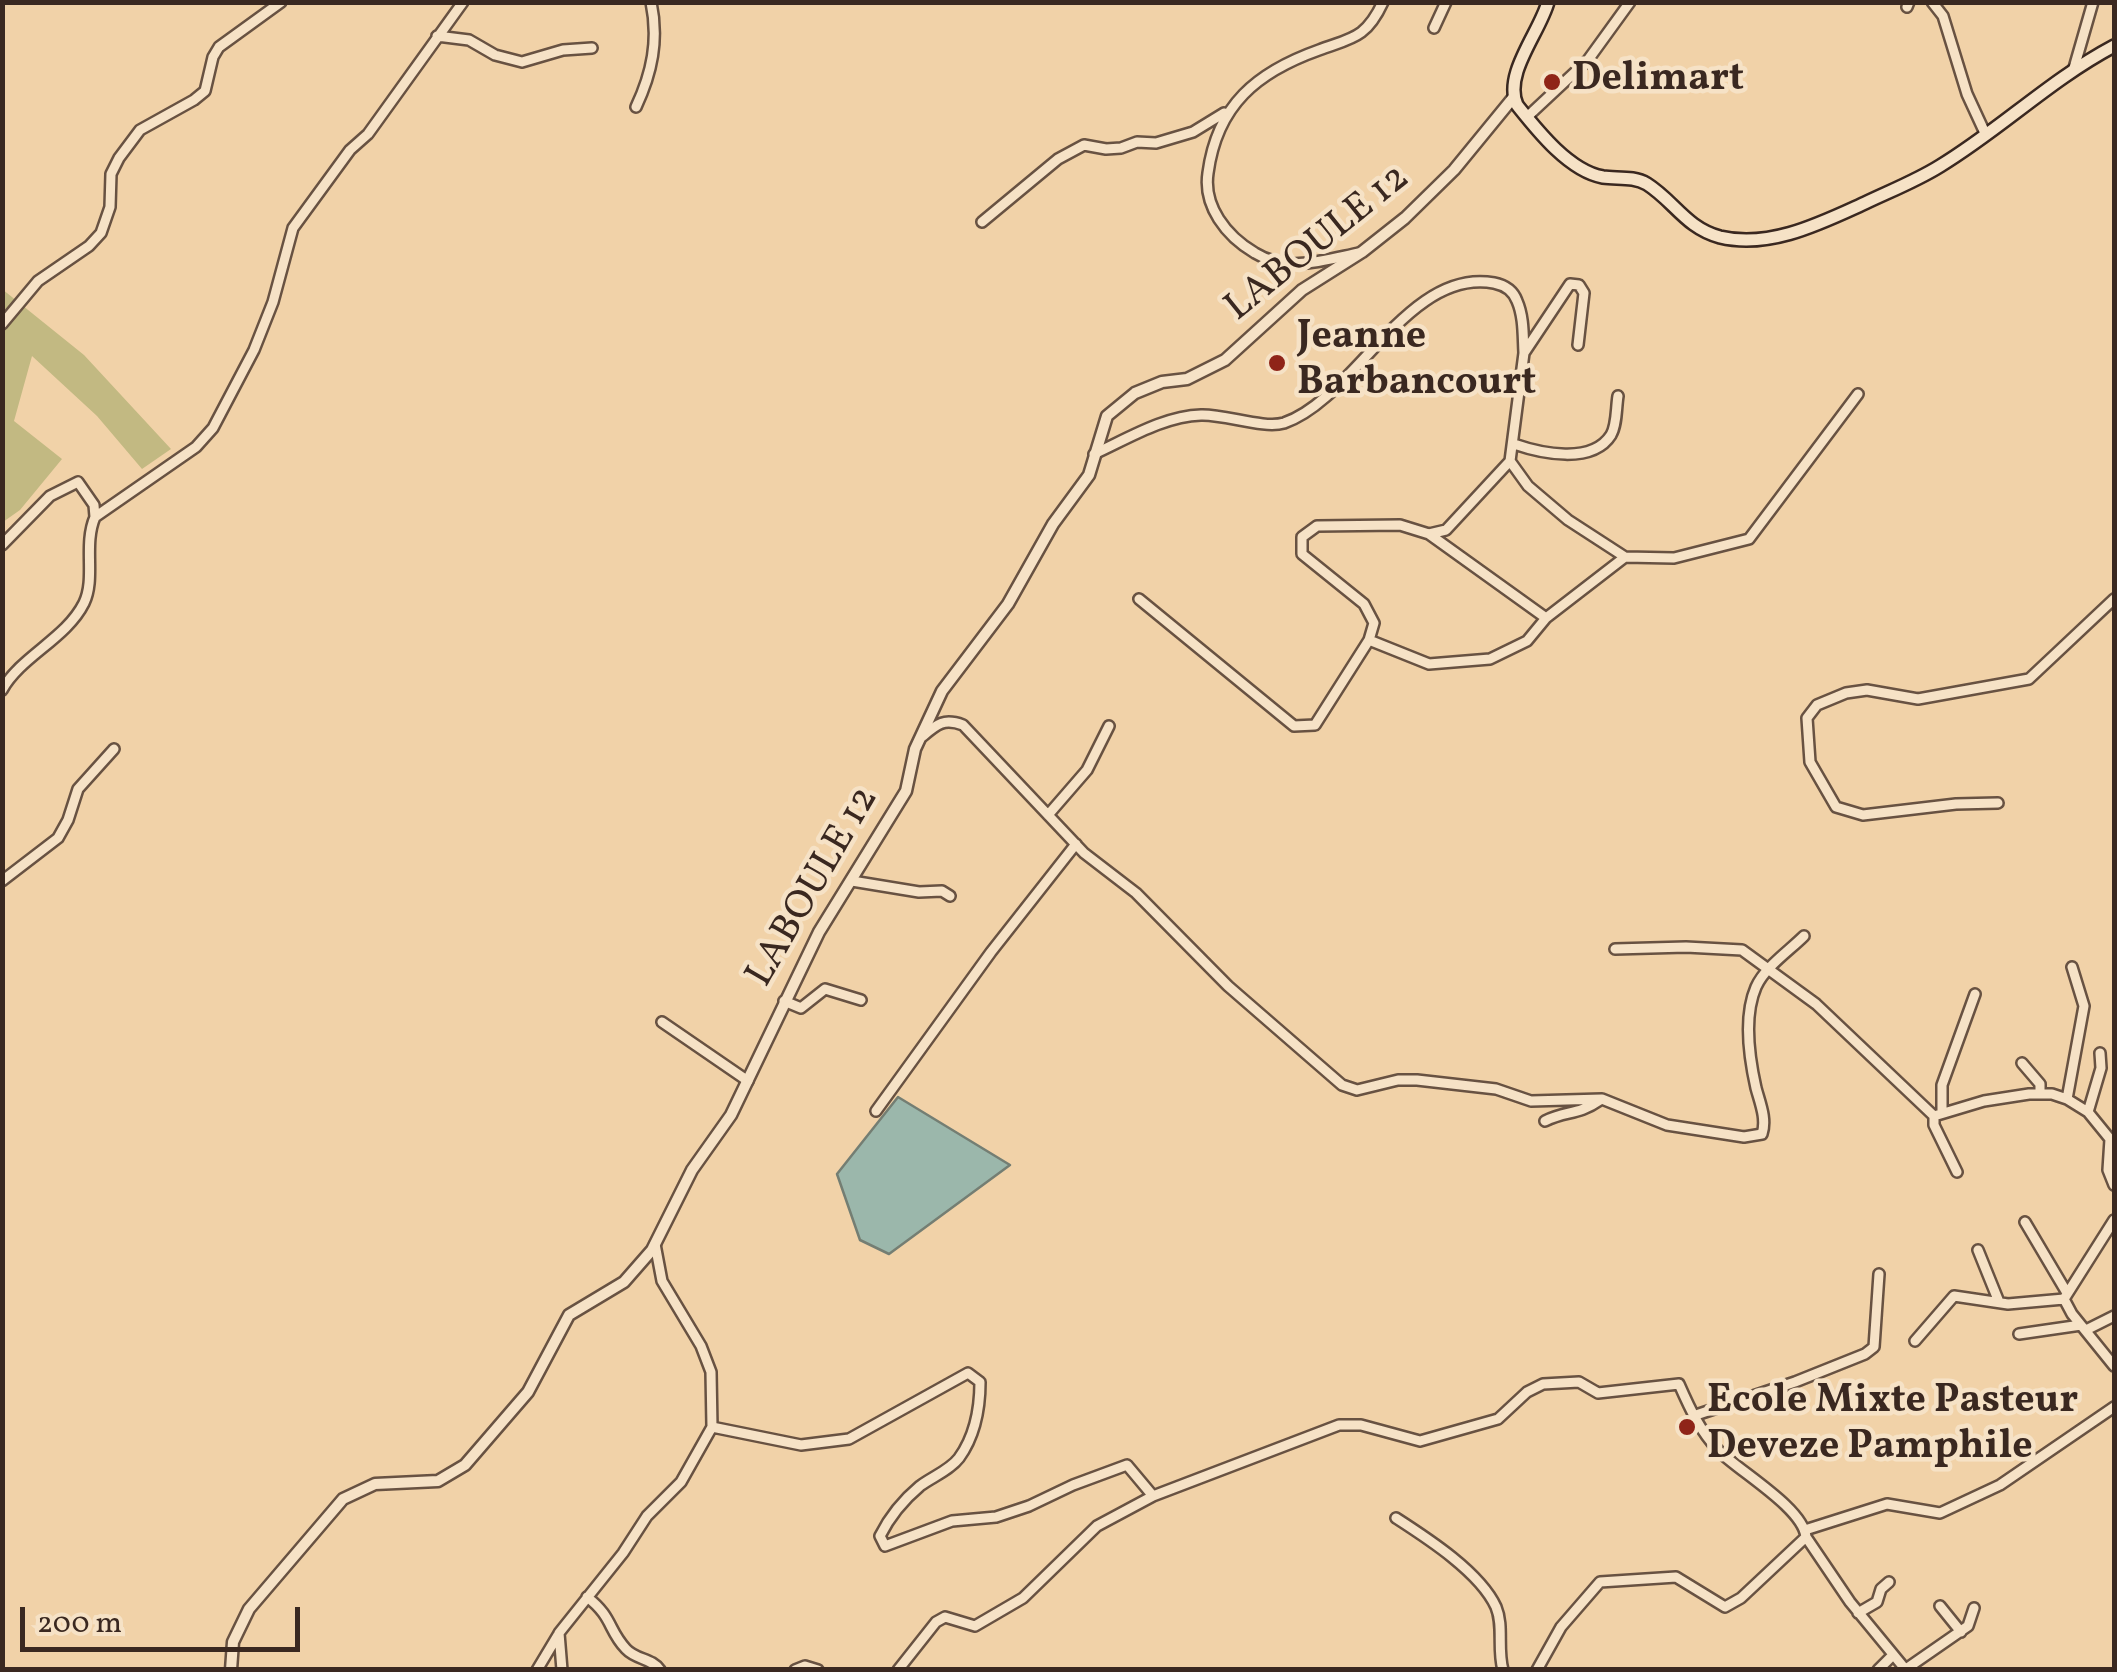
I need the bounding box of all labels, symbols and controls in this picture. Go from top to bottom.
place label: Delimart [1572,58,1744,106]
marker: Delimart [1541,71,1563,93]
street label: LABOULE 12 [1217,156,1421,334]
place label: Jeanne Barbancourt [1297,316,1536,410]
marker: Jeanne Barbancourt [1266,352,1288,374]
street label: LABOULE 12 [738,779,892,997]
place label: Ecole Mixte Pasteur Deveze Pamphile [1707,1380,2078,1474]
marker: Ecole Mixte Pasteur Deveze Pamphile [1676,1416,1698,1438]
scale bar [25,1587,305,1649]
text: 200 m [37,1603,122,1645]

